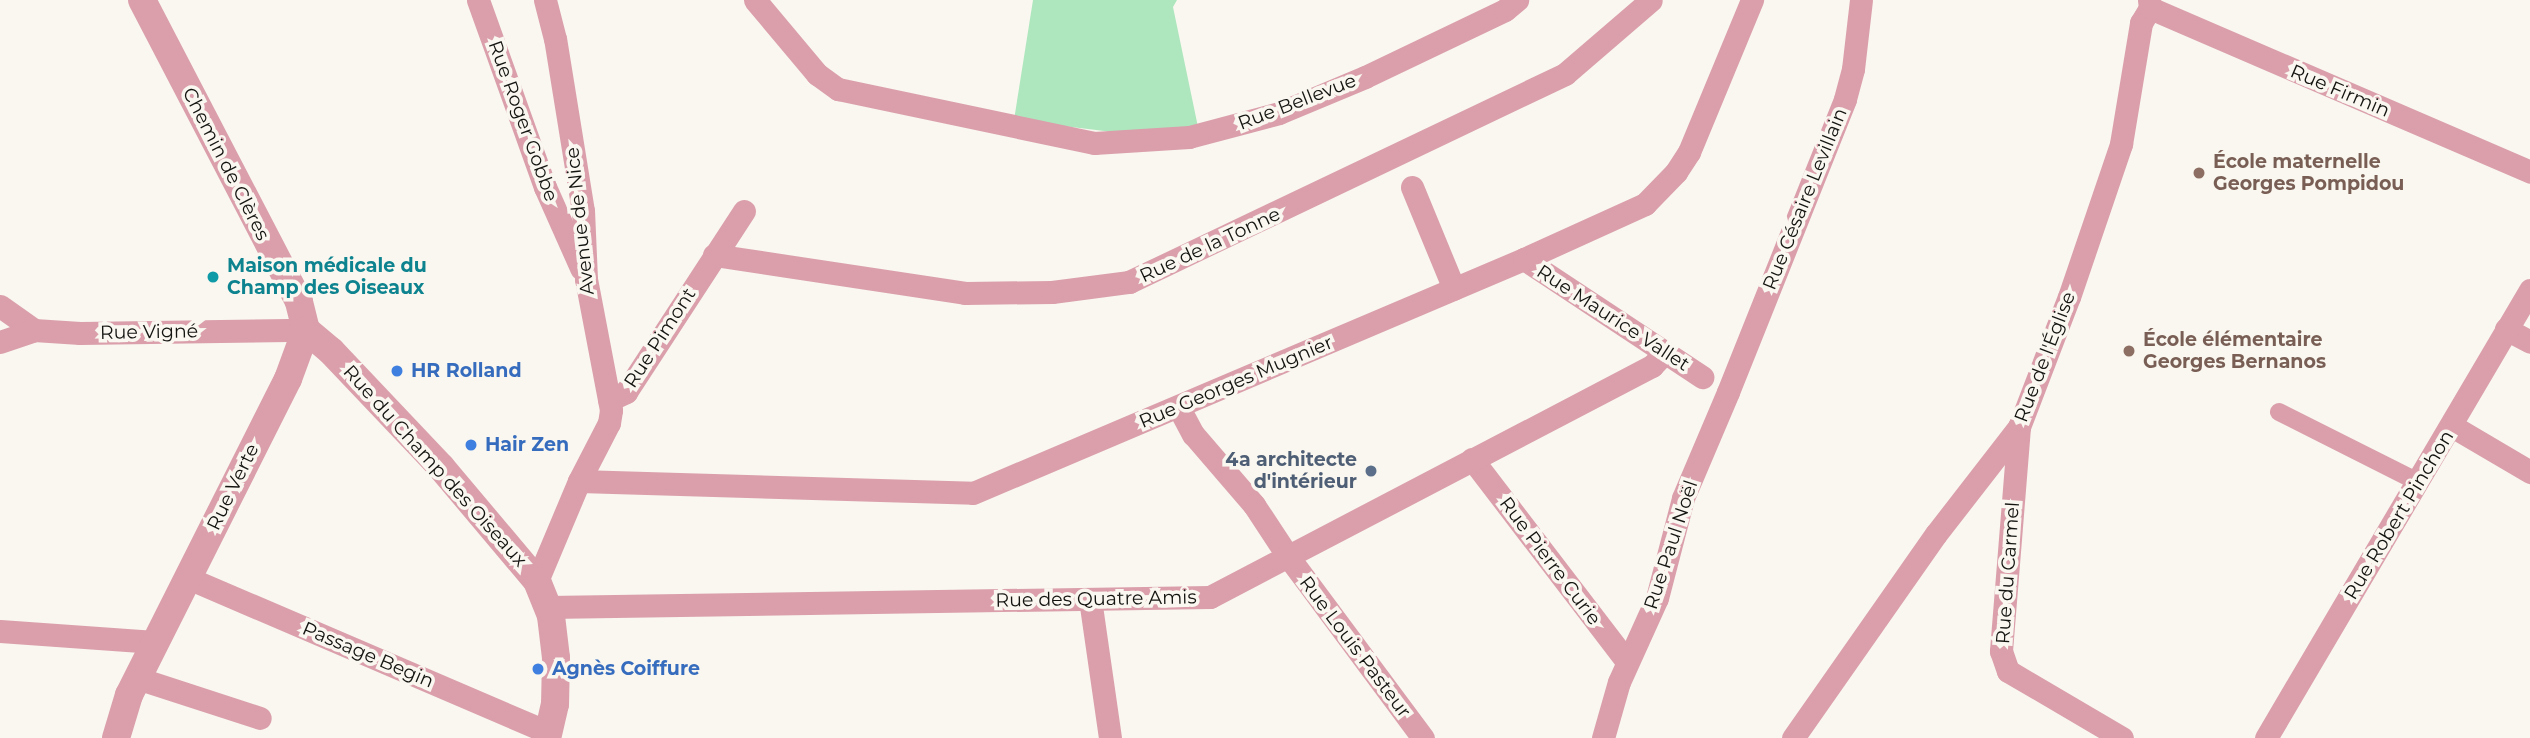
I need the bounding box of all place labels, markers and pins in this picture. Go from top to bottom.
place label: École maternelle Georges Pompidou [2213,151,2404,195]
marker: École maternelle Georges Pompidou [2191,165,2207,181]
place label: Maison médicale du Champ des Oiseaux [227,255,427,299]
marker: Maison médicale du Champ des Oiseaux [205,269,221,285]
place label: École élémentaire Georges Bernanos [2143,329,2326,373]
marker: École élémentaire Georges Bernanos [2121,343,2137,359]
place label: HR Rolland [411,360,522,382]
marker: HR Rolland [389,363,405,379]
place label: Hair Zen [485,434,569,456]
marker: Hair Zen [463,437,479,453]
place label: 4a architecte d'intérieur [1225,449,1357,493]
marker: 4a architecte d'intérieur [1363,463,1379,479]
place label: Agnès Coiffure [552,658,700,680]
marker: Agnès Coiffure [530,661,546,677]

